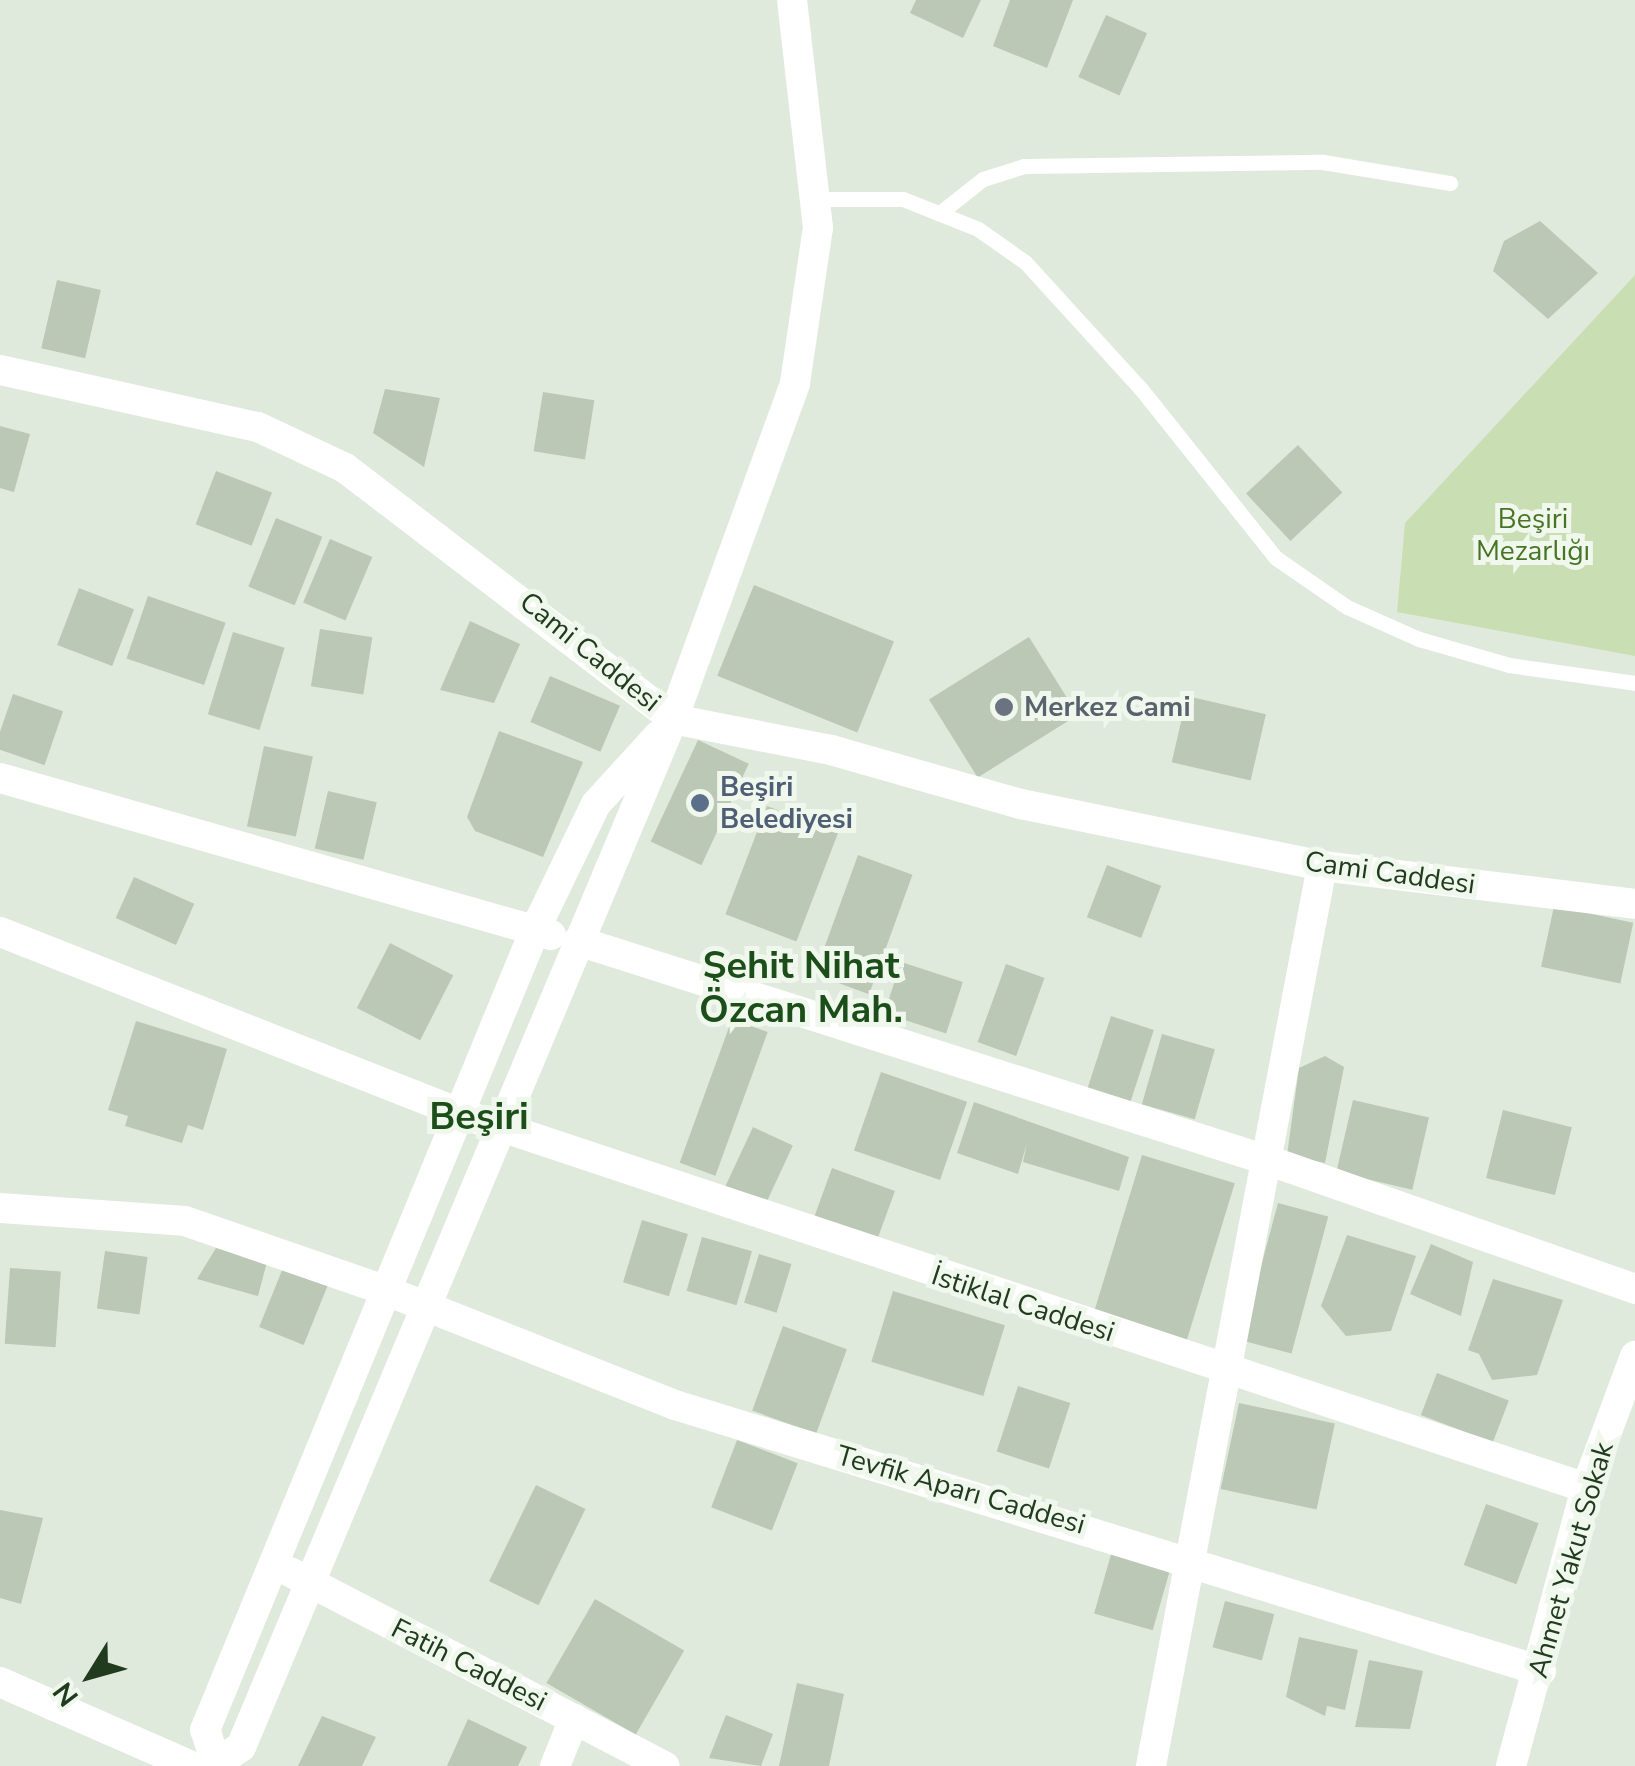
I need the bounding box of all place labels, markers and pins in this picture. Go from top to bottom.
place label: Merkez Cami [1024,690,1191,724]
marker: Merkez Cami [993,696,1015,718]
place label: Beşiri Belediyesi [720,770,853,836]
marker: Beşiri Belediyesi [689,792,711,814]

